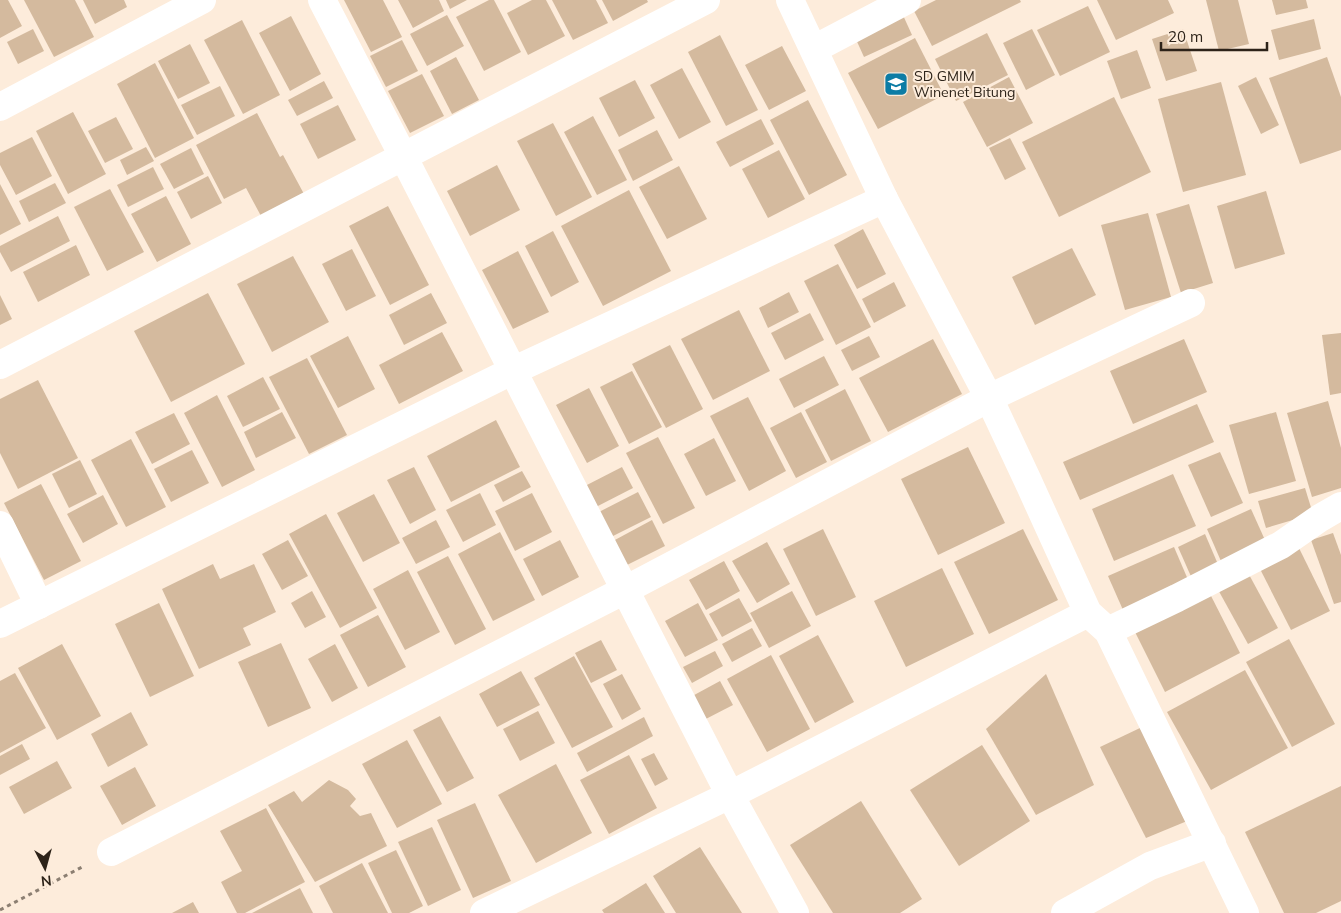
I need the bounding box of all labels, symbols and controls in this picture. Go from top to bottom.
scale bar [1161,20,1267,52]
text: 20 m [1168,27,1203,46]
place label: SD GMIM Winenet Bitung [914,67,1016,101]
school or university icon: SD GMIM Winenet Bitung [883,71,909,97]
north arrow [20,843,70,893]
text: N [40,871,53,890]

